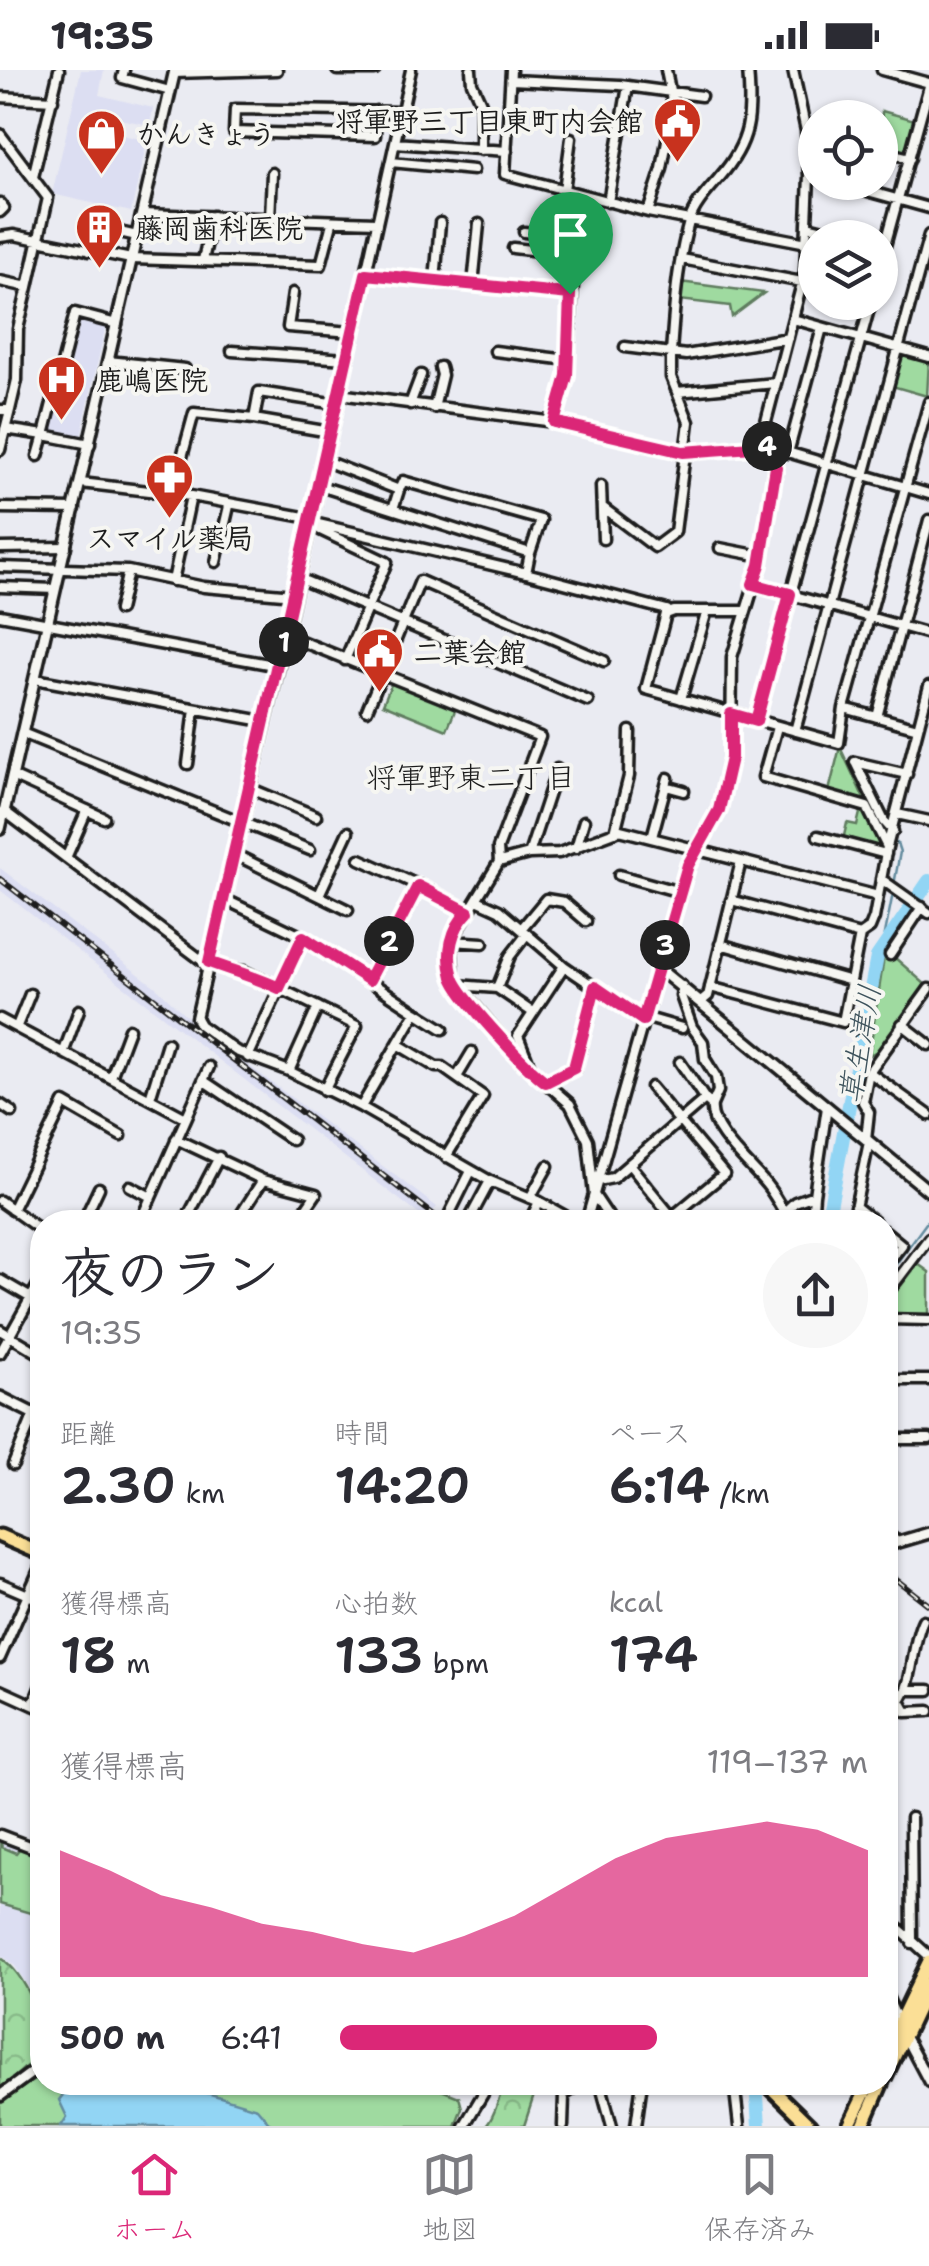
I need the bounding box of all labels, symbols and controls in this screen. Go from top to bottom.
text: 19:35 [50,10,154,61]
public building icon: 将軍野三丁目東町内会館 [652,95,704,163]
map controls [798,100,898,320]
button: locate [798,100,898,200]
place label: 将軍野三丁目東町内会館 [335,102,643,140]
shop icon: かんきょう [75,108,127,176]
place label: かんきょう [136,115,277,153]
pin [528,192,613,295]
building icon: 藤岡歯科医院 [74,202,126,270]
icon: arrive [543,207,598,262]
place label: 藤岡歯科医院 [135,209,303,247]
button: layers [798,220,898,320]
hospital icon: 鹿嶋医院 [35,354,87,422]
place label: 鹿嶋医院 [96,361,208,399]
pin: 4 [742,421,792,471]
text: 4 [757,427,777,465]
pharmacy icon: スマイル薬局 [144,452,196,520]
place label: スマイル薬局 [87,519,253,557]
pin: 1 [259,617,309,667]
text: 1 [278,623,290,661]
public building icon: 二葉会館 [353,626,405,694]
place label: 二葉会館 [414,633,526,671]
district label: 将軍野東二丁目 [366,757,576,798]
pin: 2 [364,916,414,966]
pin: 3 [640,920,690,970]
text: 2 [379,922,399,960]
text: 3 [655,926,675,964]
water label: 草生津川 [829,981,890,1107]
text: 夜のラン [60,1236,280,1310]
button: share [763,1243,868,1348]
text: 19:35 [60,1311,142,1354]
text: 距離 [60,1414,116,1452]
text: 時間 [334,1414,390,1452]
text: ペース [609,1414,691,1452]
text: 2.30 [60,1452,176,1519]
text: 14:20 [334,1452,470,1519]
text: 6:14 [609,1452,710,1519]
text: km [176,1474,225,1512]
text: /km [710,1474,770,1512]
text: kcal [609,1583,663,1621]
text: 獲得標高 [60,1584,172,1622]
text: 心拍数 [334,1584,418,1622]
text: 174 [609,1621,698,1688]
text: 18 [60,1622,117,1689]
text: 133 [334,1622,423,1689]
text: m [117,1644,150,1682]
text: bpm [423,1644,489,1682]
text: 119–137 m [706,1740,868,1783]
text: 獲得標高 [60,1744,188,1787]
text: 500 m [60,2016,165,2059]
text: 6:41 [220,2016,282,2059]
tab: ホーム [113,2147,196,2248]
tab: 地図 [422,2147,478,2248]
tab: 保存済み [704,2147,816,2248]

